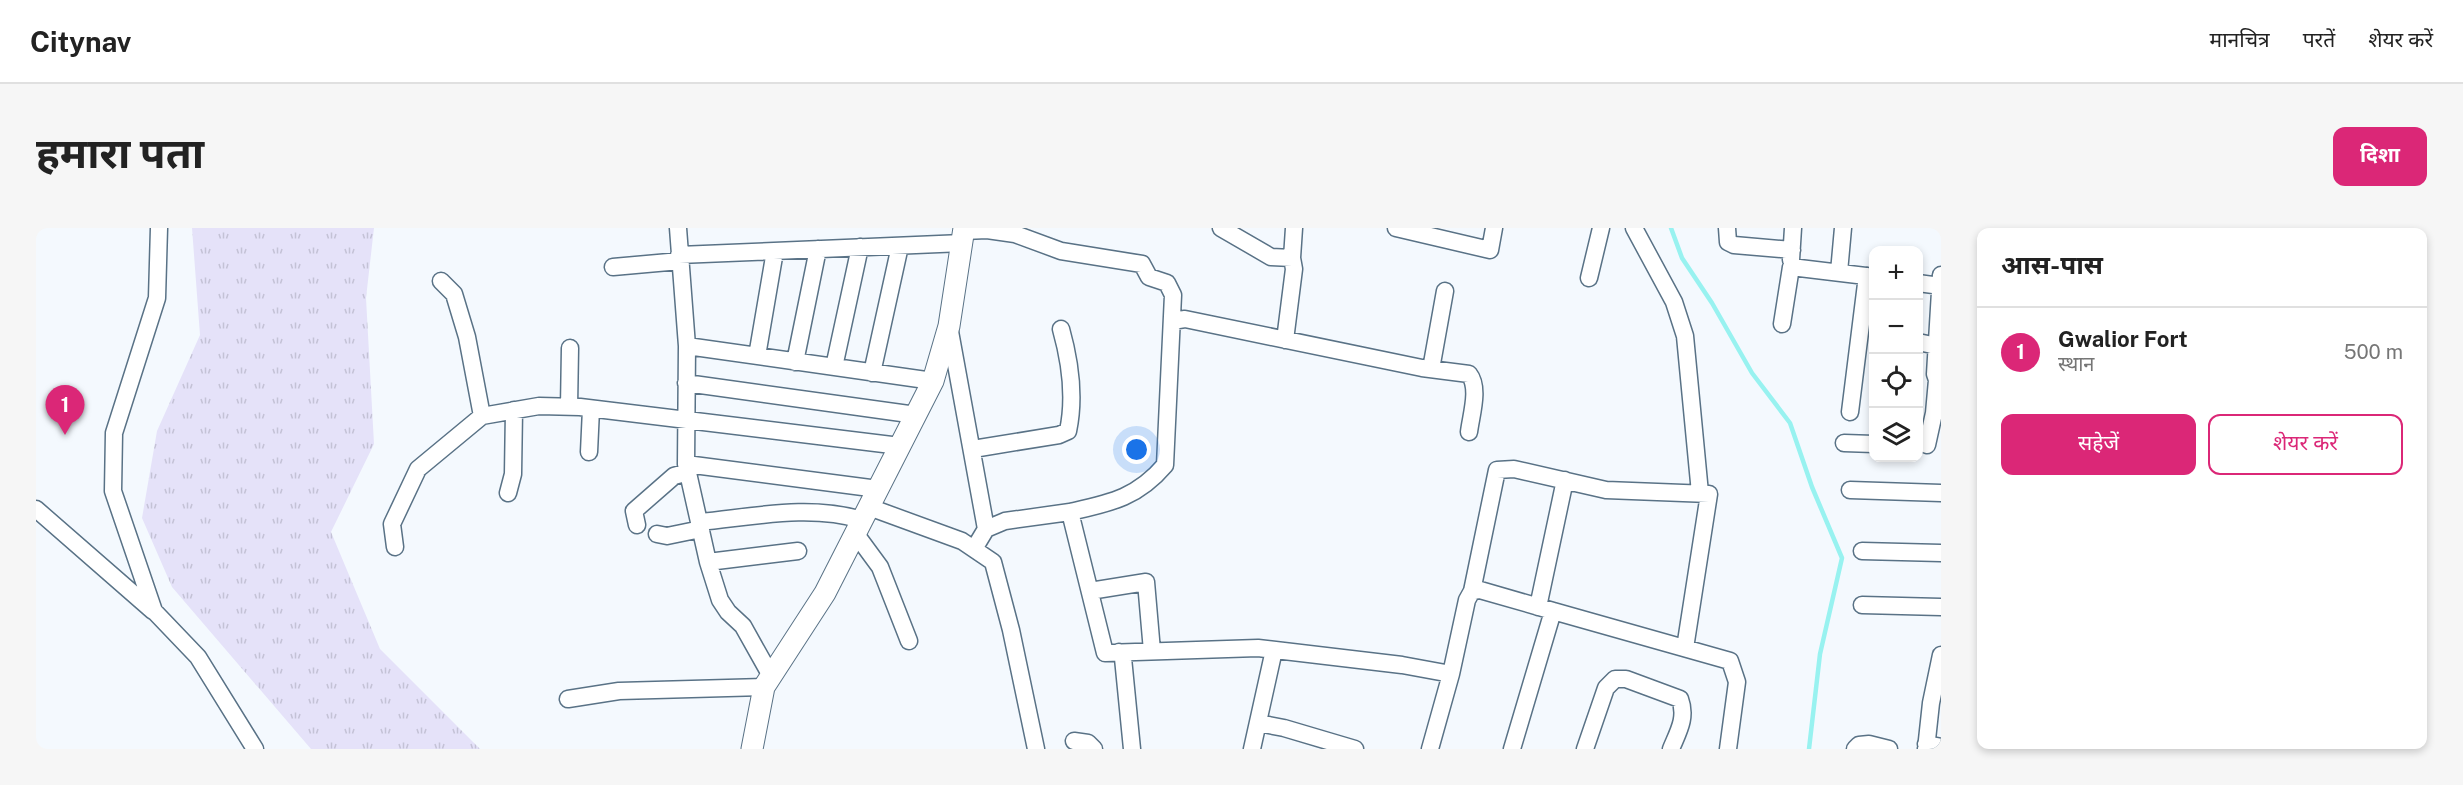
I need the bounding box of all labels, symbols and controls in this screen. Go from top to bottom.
text: Citynav [30,25,131,58]
text: मानचित्र [2210,27,2270,52]
text: परतें [2303,27,2335,52]
text: शेयर करें [2368,27,2433,52]
button: दिशा [2333,127,2427,186]
text: हमारा पता [36,128,204,177]
map controls [1869,246,1923,462]
button: + [1869,246,1923,300]
text: आस-पास [2001,249,2103,280]
button: − [1869,300,1923,354]
text: Gwalior Fort [2058,326,2188,352]
text: 1 [2016,340,2025,364]
text: 500 m [2344,340,2403,364]
text: स्थान [2058,352,2094,376]
button: locate [1869,354,1923,408]
pin: 1 [45,386,84,435]
button: layers [1869,408,1923,462]
button: सहेजें [2001,414,2196,475]
button: शेयर करें [2208,414,2403,475]
your location [1122,435,1151,464]

